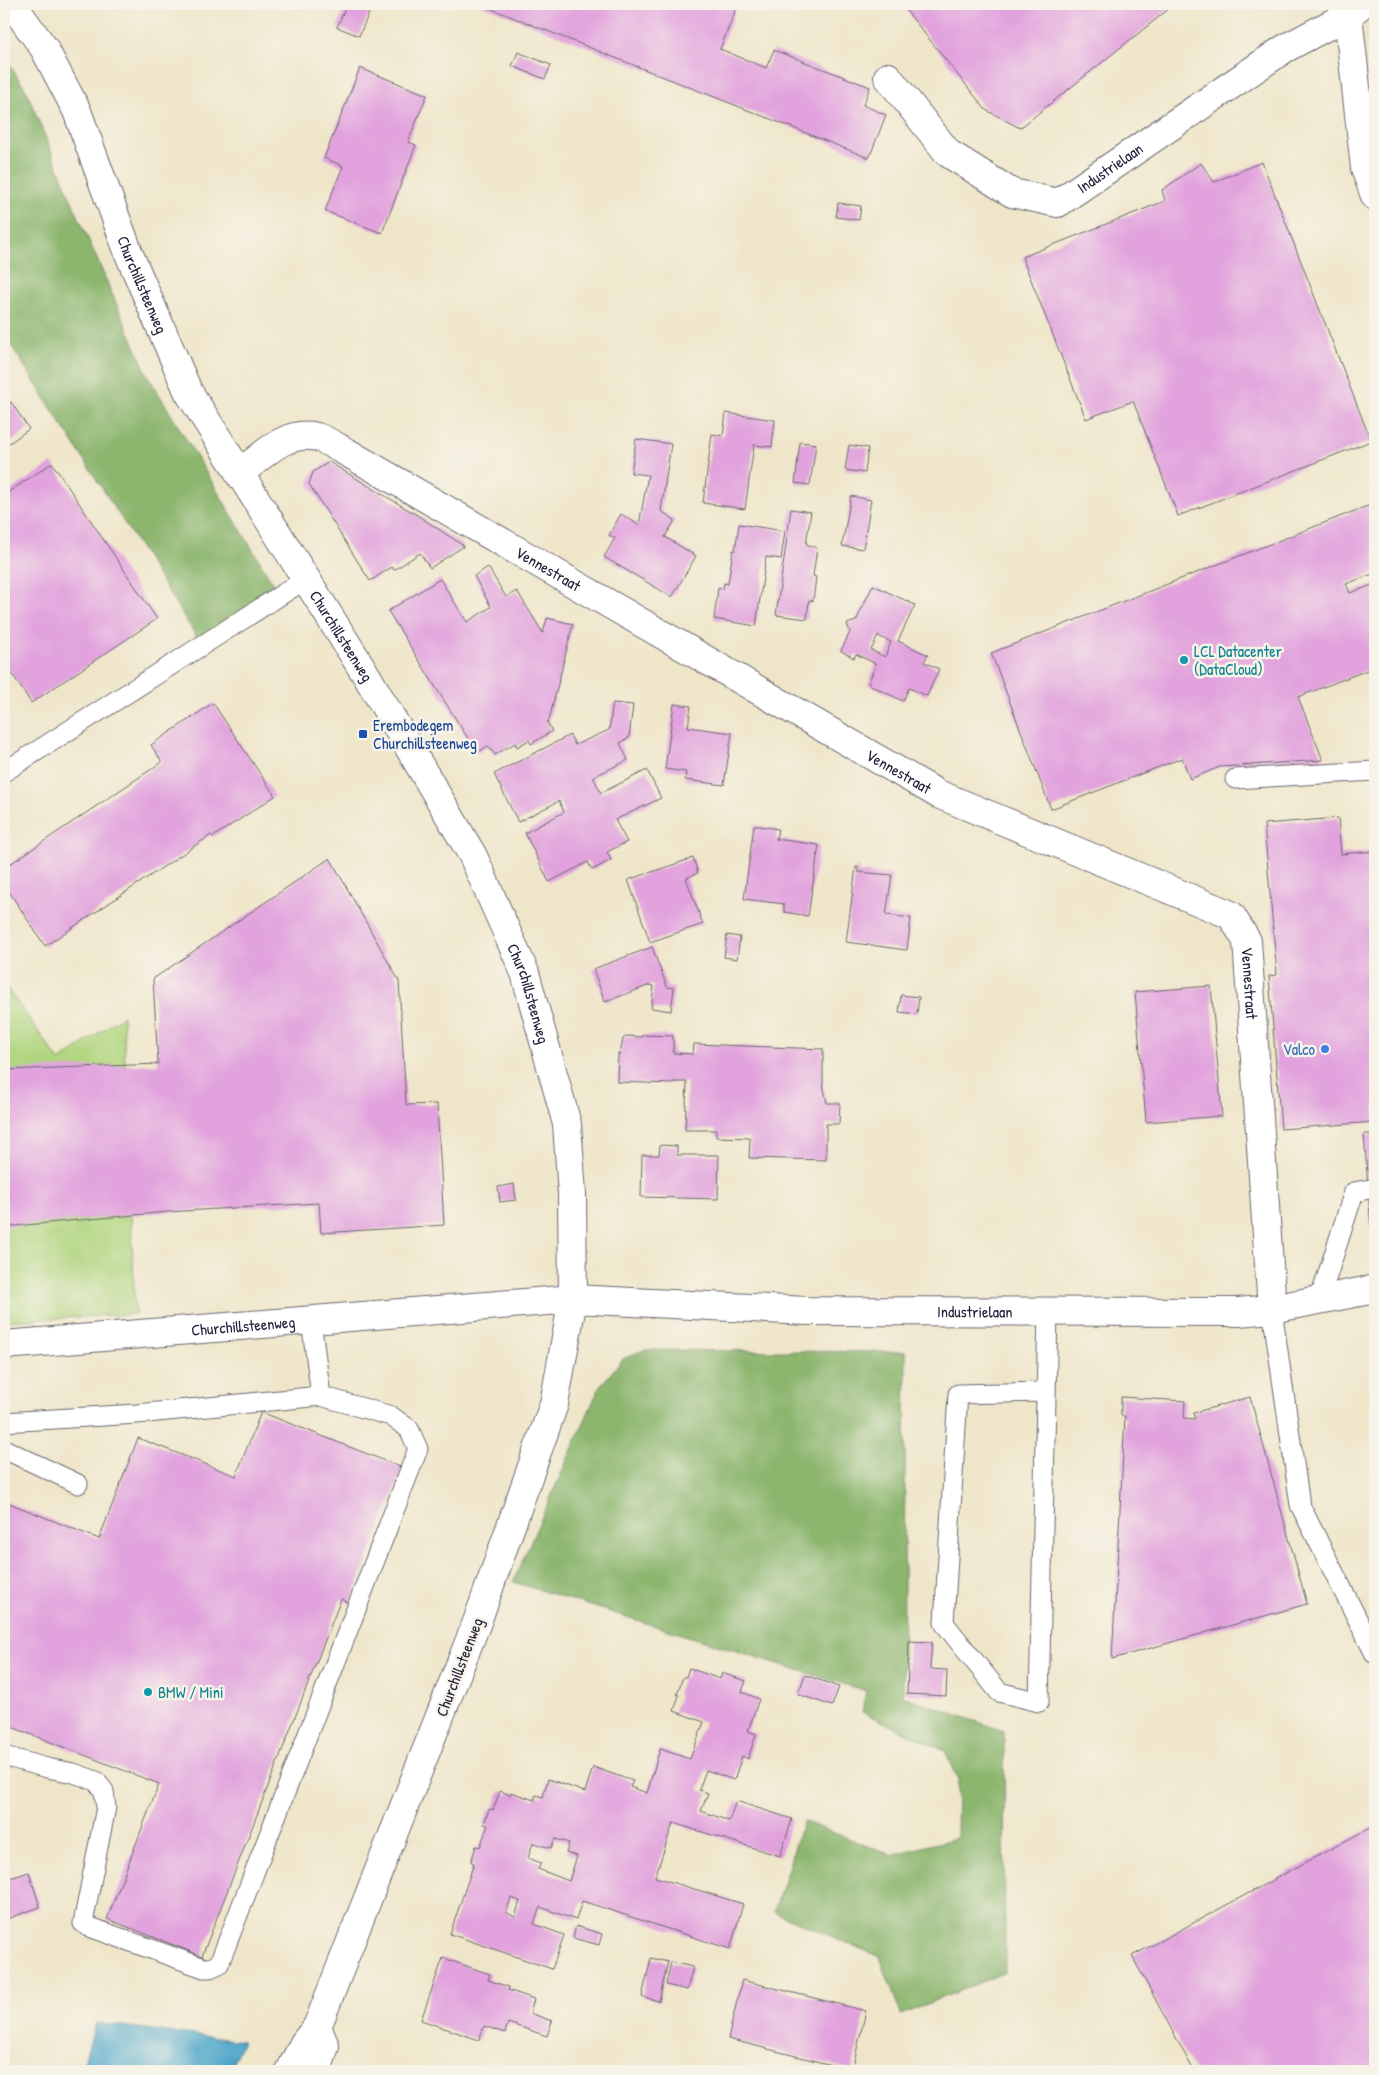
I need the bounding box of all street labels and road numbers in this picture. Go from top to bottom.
street label: Industrielaan [1072,137,1147,198]
street label: Churchillsteenweg [112,233,173,337]
street label: Vennestraat [511,541,585,597]
street label: Churchillsteenweg [305,586,379,686]
street label: Vennestraat [862,744,936,799]
street label: Churchillsteenweg [502,940,555,1046]
street label: Vennestraat [1236,946,1263,1020]
street label: Industrielaan [937,1300,1012,1322]
street label: Churchillsteenweg [190,1311,296,1341]
street label: Churchillsteenweg [430,1615,488,1719]

